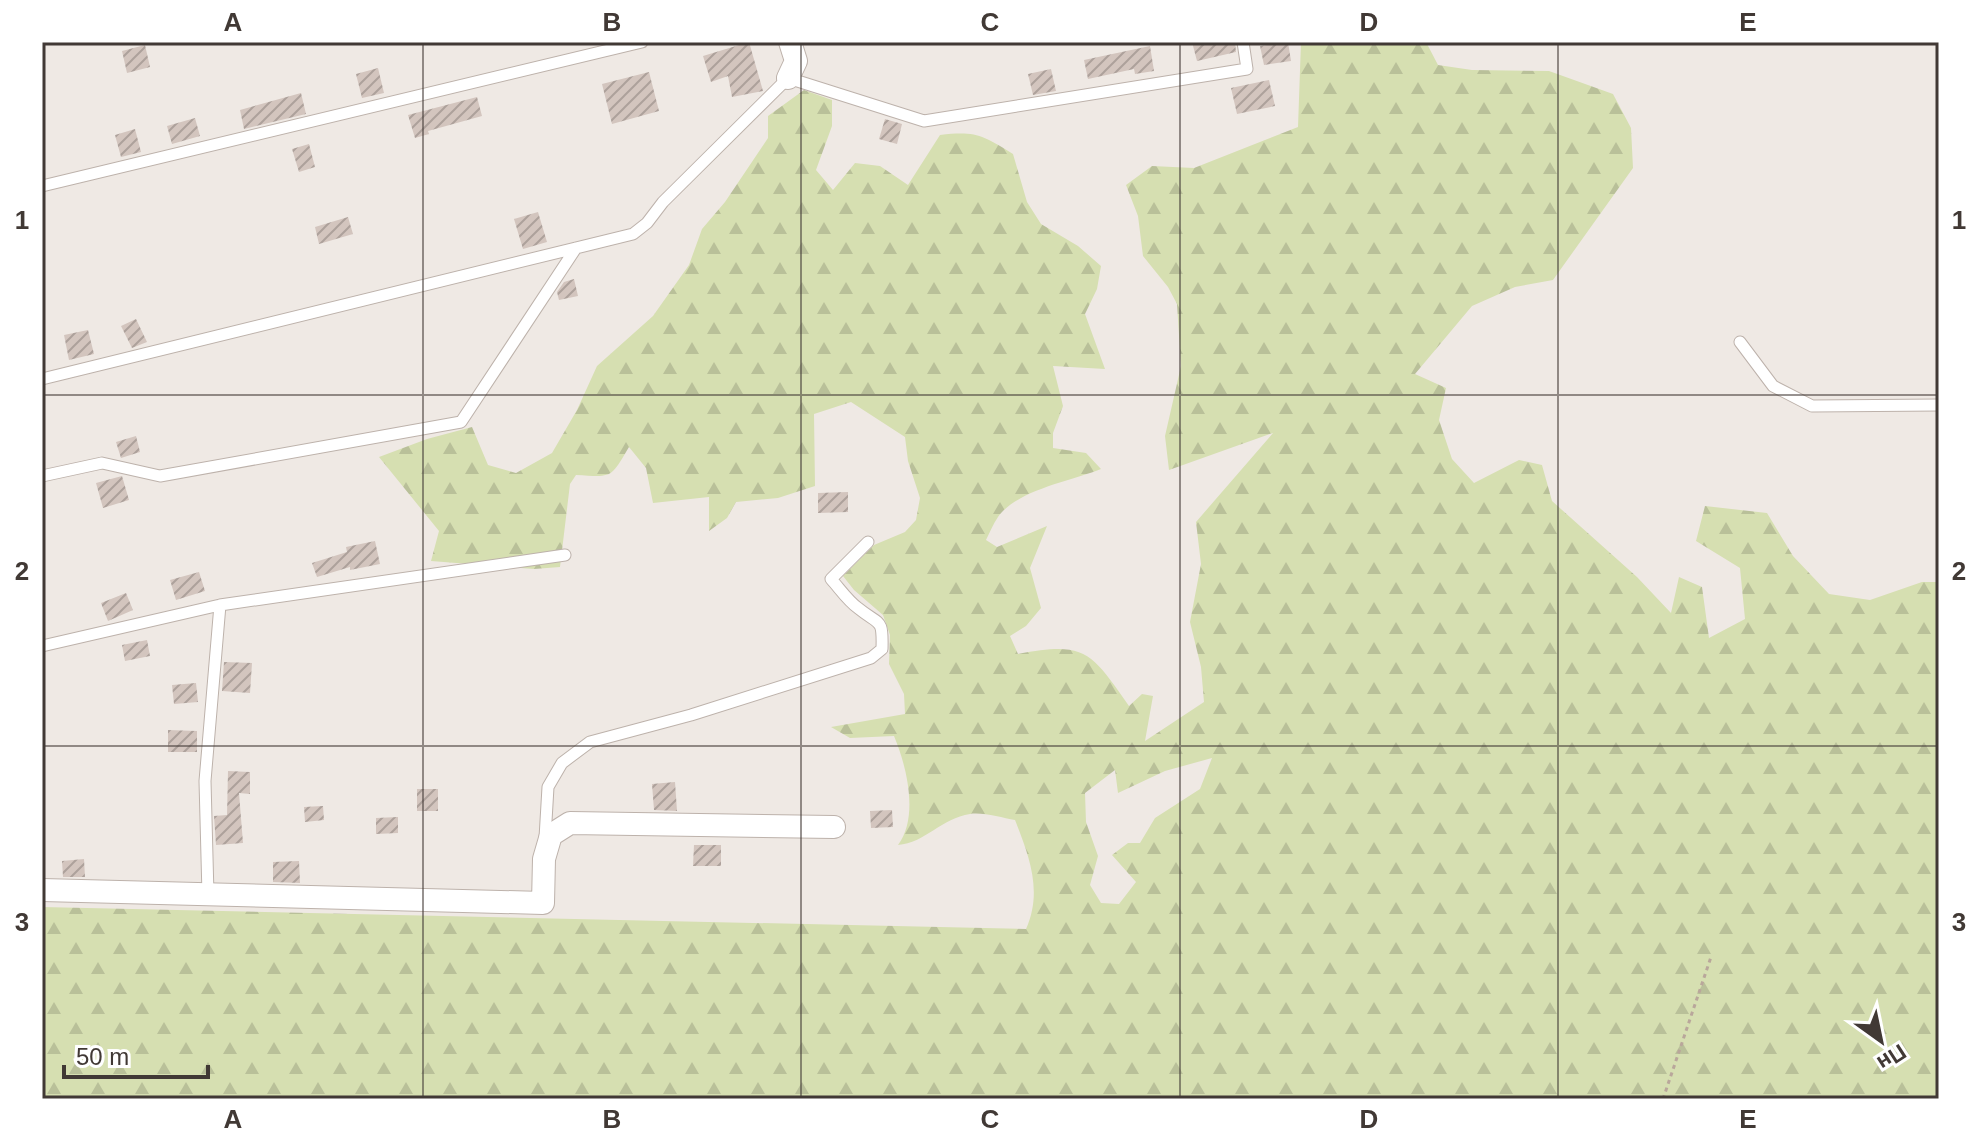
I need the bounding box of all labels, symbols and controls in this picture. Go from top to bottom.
text: A [224,7,243,37]
text: B [603,7,621,37]
text: C [981,7,1000,37]
text: D [1360,7,1378,37]
text: E [1739,7,1757,37]
text: 1 [15,205,29,235]
text: 1 [1952,205,1966,235]
text: 2 [15,556,29,586]
text: 2 [1952,556,1966,586]
text: 3 [15,907,29,937]
text: 3 [1952,907,1966,937]
north arrow [1841,1001,1921,1081]
scale bar [64,1029,208,1079]
text: Пн [1873,1039,1911,1076]
text: 50 m [76,1043,129,1070]
text: A [224,1104,243,1134]
text: B [603,1104,621,1134]
text: C [981,1104,1000,1134]
text: D [1360,1104,1378,1134]
text: E [1739,1104,1757,1134]

